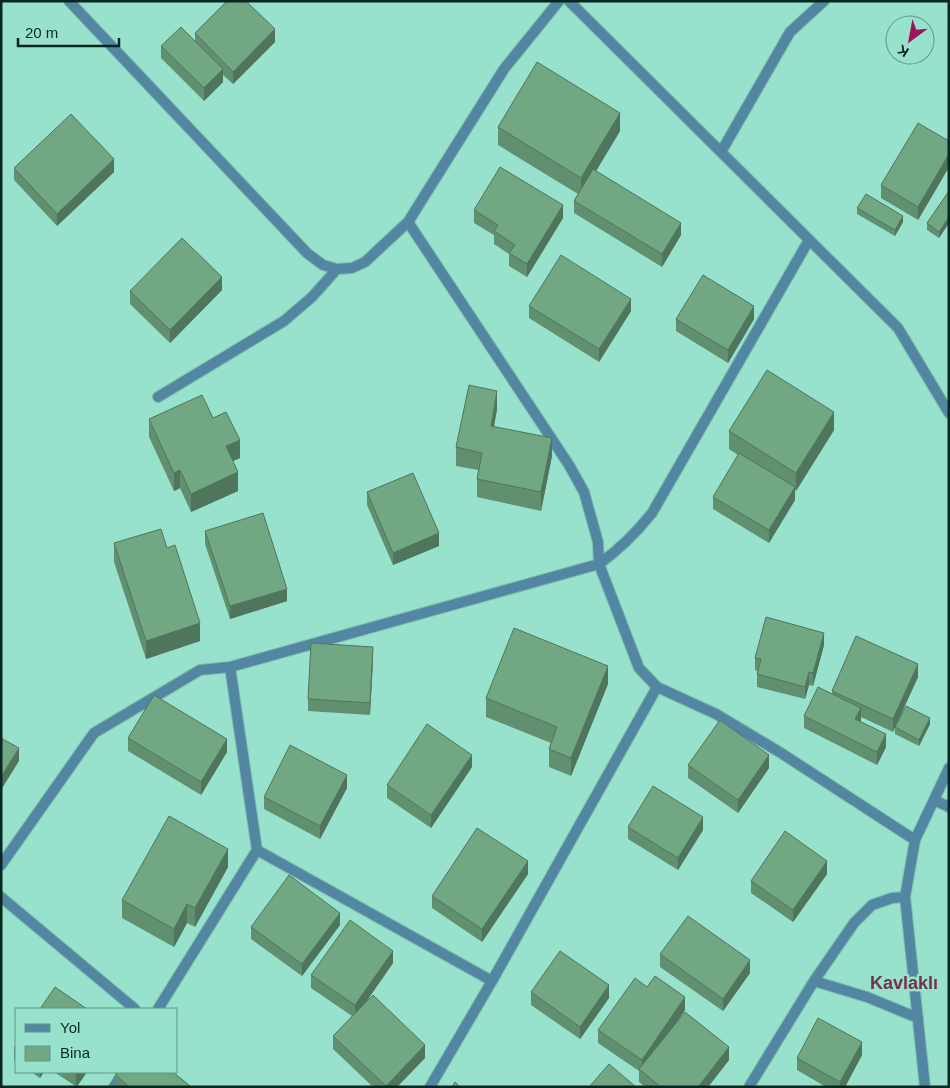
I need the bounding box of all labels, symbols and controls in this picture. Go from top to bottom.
scale bar [18,15,119,47]
north arrow [885,15,935,65]
text: 20 m [25,24,58,41]
text: K [895,42,912,60]
district label: Kavlaklı [870,973,938,993]
legend [15,1008,178,1073]
text: Yol [60,1019,80,1036]
text: Bina [60,1044,91,1061]

